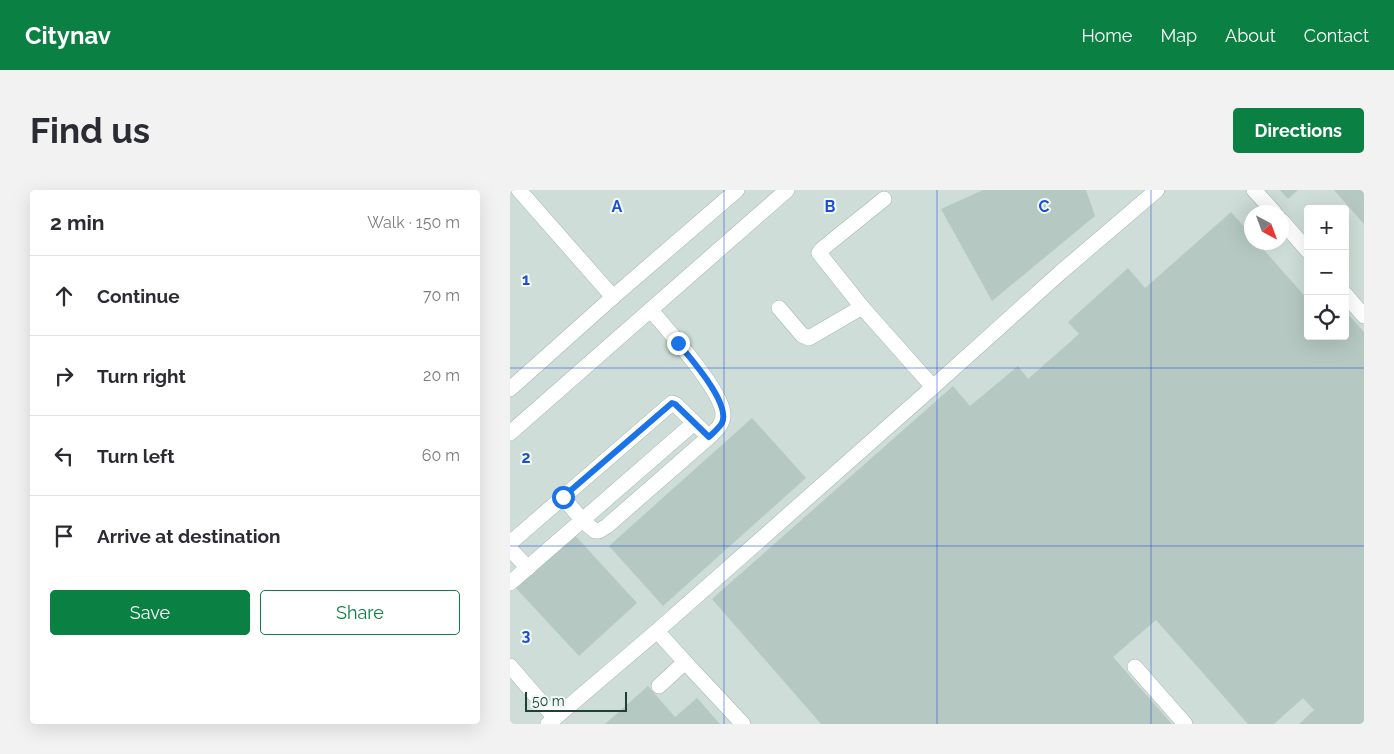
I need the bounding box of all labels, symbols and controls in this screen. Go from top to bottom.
text: Citynav [25,21,111,50]
text: Home [1081,25,1132,46]
text: Map [1160,25,1197,46]
text: About [1225,25,1276,46]
text: Contact [1304,25,1369,46]
button: Directions [1233,108,1364,153]
text: Find us [30,110,150,151]
text: A [612,197,623,216]
text: B [825,197,836,216]
text: C [1039,197,1050,216]
north arrow [1244,205,1289,250]
map controls [1304,205,1349,340]
button: + [1304,205,1349,250]
text: 2 min [50,210,104,235]
text: Walk · 150 m [367,213,460,232]
button: − [1304,250,1349,295]
text: 1 [522,270,530,289]
icon: ahead [50,282,78,310]
text: Continue [97,285,180,307]
text: 70 m [423,286,460,305]
button: locate [1304,295,1349,340]
route end [667,332,690,355]
icon: right [50,362,78,390]
text: Turn right [97,365,186,387]
text: 20 m [423,366,460,385]
icon: left [50,442,78,470]
text: Turn left [97,445,174,467]
text: 60 m [422,446,460,465]
text: 2 [521,448,531,467]
route start [552,486,575,509]
icon: arrive [50,522,78,550]
text: Arrive at destination [97,525,281,547]
button: Save [50,590,250,635]
button: Share [260,590,460,635]
text: 3 [522,626,531,645]
scale bar [525,689,628,712]
text: 50 m [532,693,565,709]

